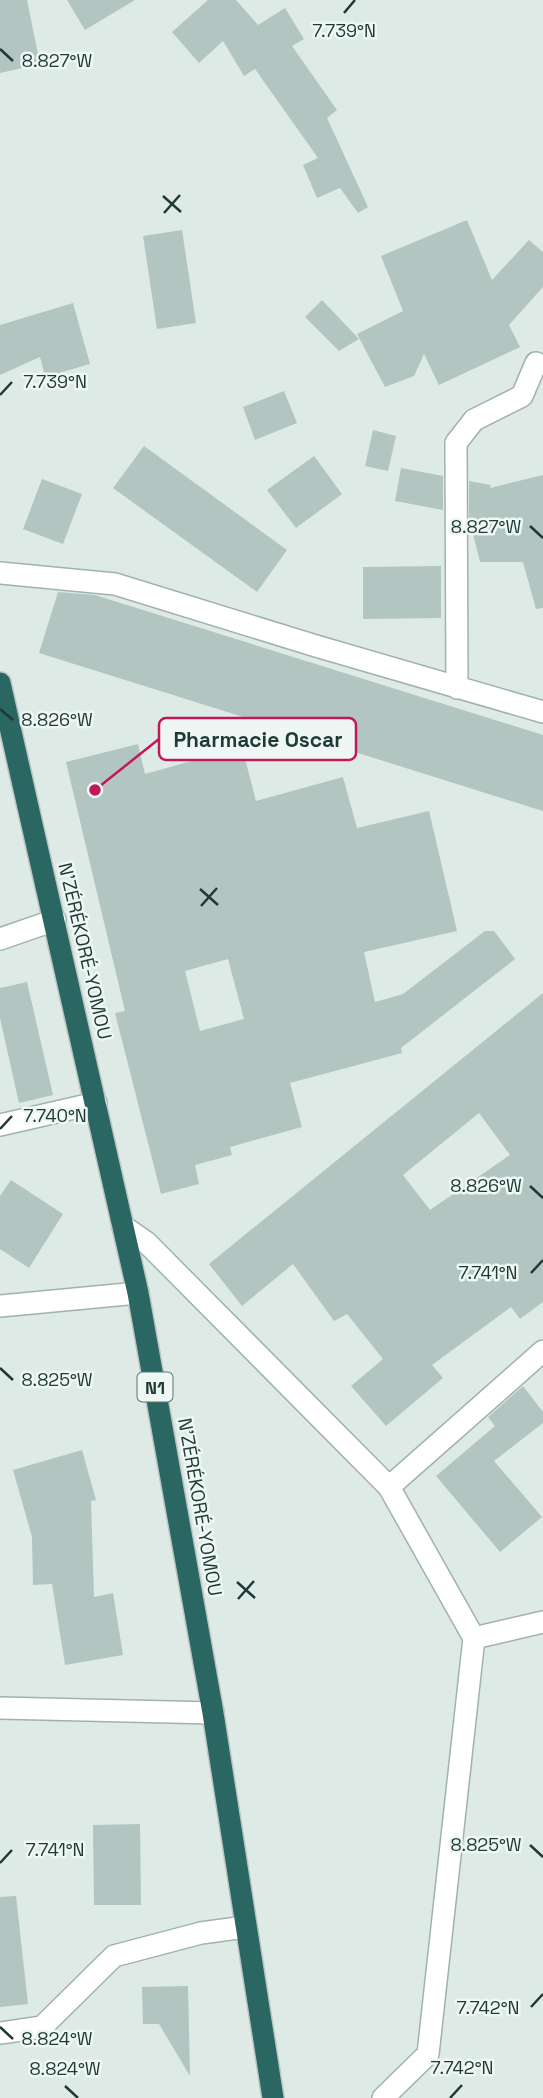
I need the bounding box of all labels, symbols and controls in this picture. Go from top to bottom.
text: 7.739°N [312,19,376,42]
text: 8.827°W [22,49,92,72]
text: 7.739°N [23,370,87,393]
text: 8.827°W [451,515,521,538]
text: 8.826°W [21,708,93,731]
callout: Pharmacie Oscar [159,718,356,760]
text: Pharmacie Oscar [173,726,343,753]
street label: N'ZÉRÉKORÉ-YOMOU [53,860,117,1042]
text: 7.740°N [23,1104,87,1127]
text: 8.826°W [450,1174,522,1197]
text: 7.741°N [458,1261,518,1284]
text: 8.825°W [21,1368,93,1391]
road number: N1 [138,1372,172,1402]
street label: N'ZÉRÉKORÉ-YOMOU [172,1416,228,1598]
text: 8.825°W [450,1833,522,1856]
text: 7.741°N [25,1838,85,1861]
text: 7.742°N [457,1996,519,2019]
text: 8.824°W [21,2027,93,2050]
text: 7.742°N [431,2056,493,2079]
text: 8.824°W [29,2057,101,2080]

